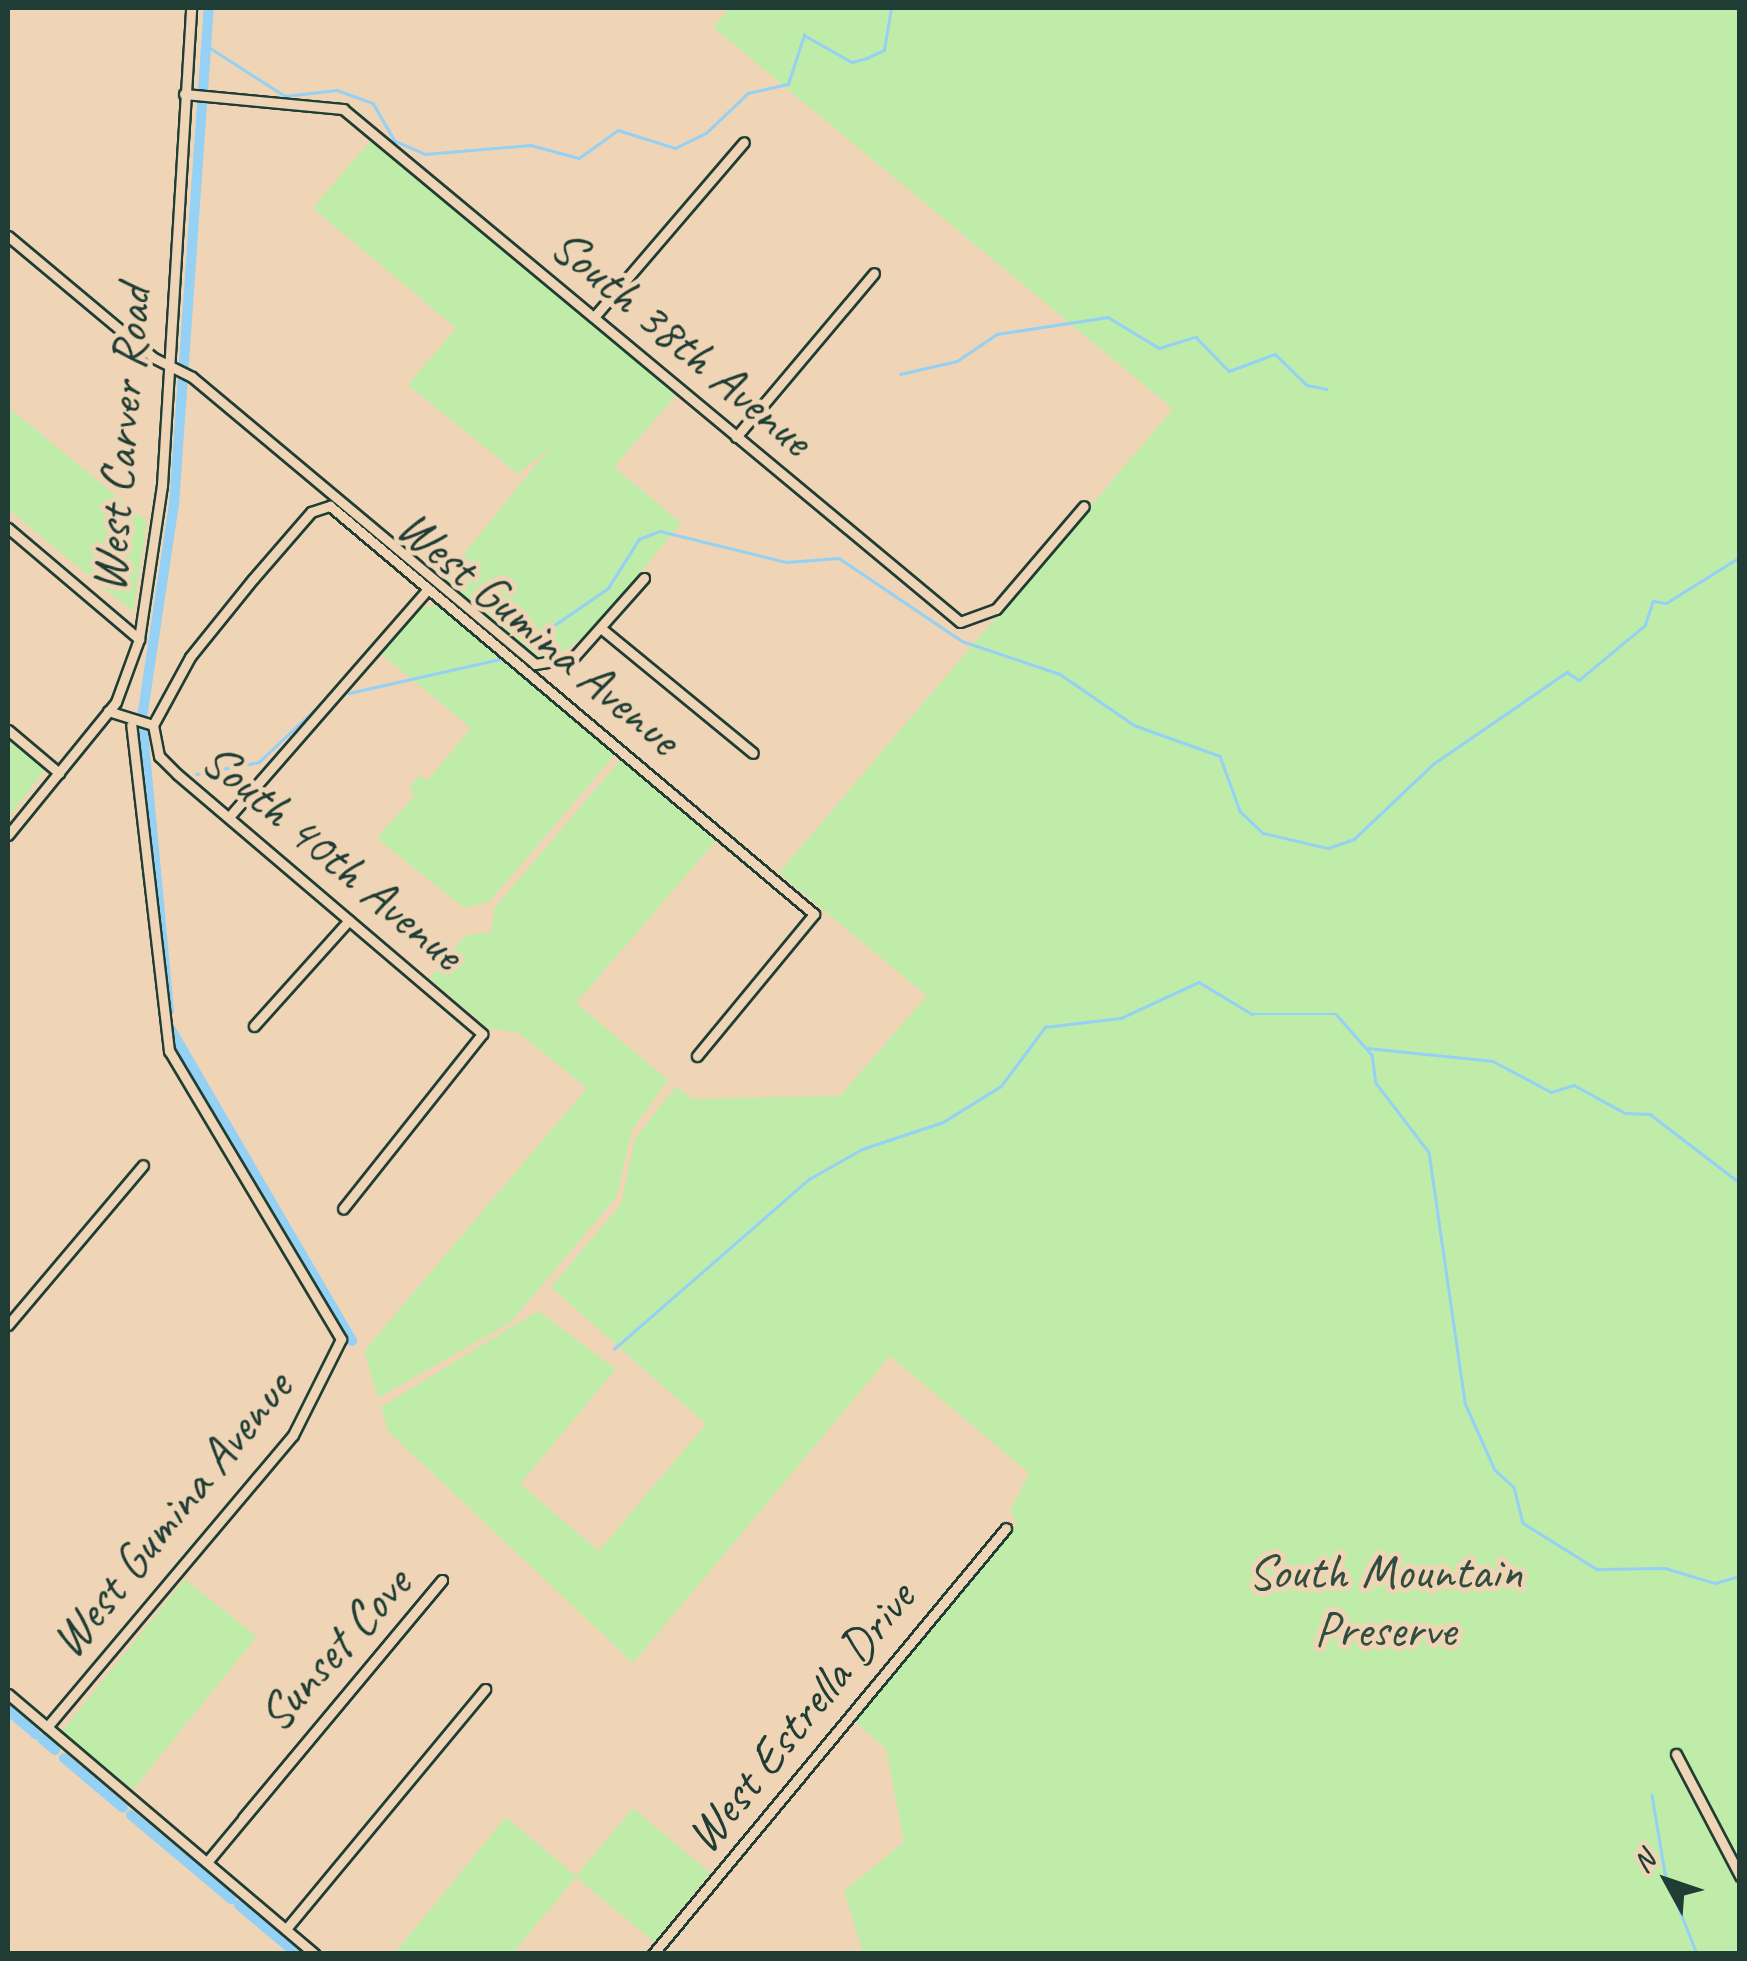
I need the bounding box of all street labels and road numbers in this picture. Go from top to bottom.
street label: South 38th Avenue [539,215,825,469]
street label: West Carver Road [78,283,164,595]
street label: West Gumina Avenue [386,497,692,767]
street label: South 40th Avenue [190,729,476,983]
street label: West Gumina Avenue [38,1360,304,1668]
street label: Sunset Cove [245,1554,423,1744]
street label: West Estrella Drive [672,1569,928,1865]

